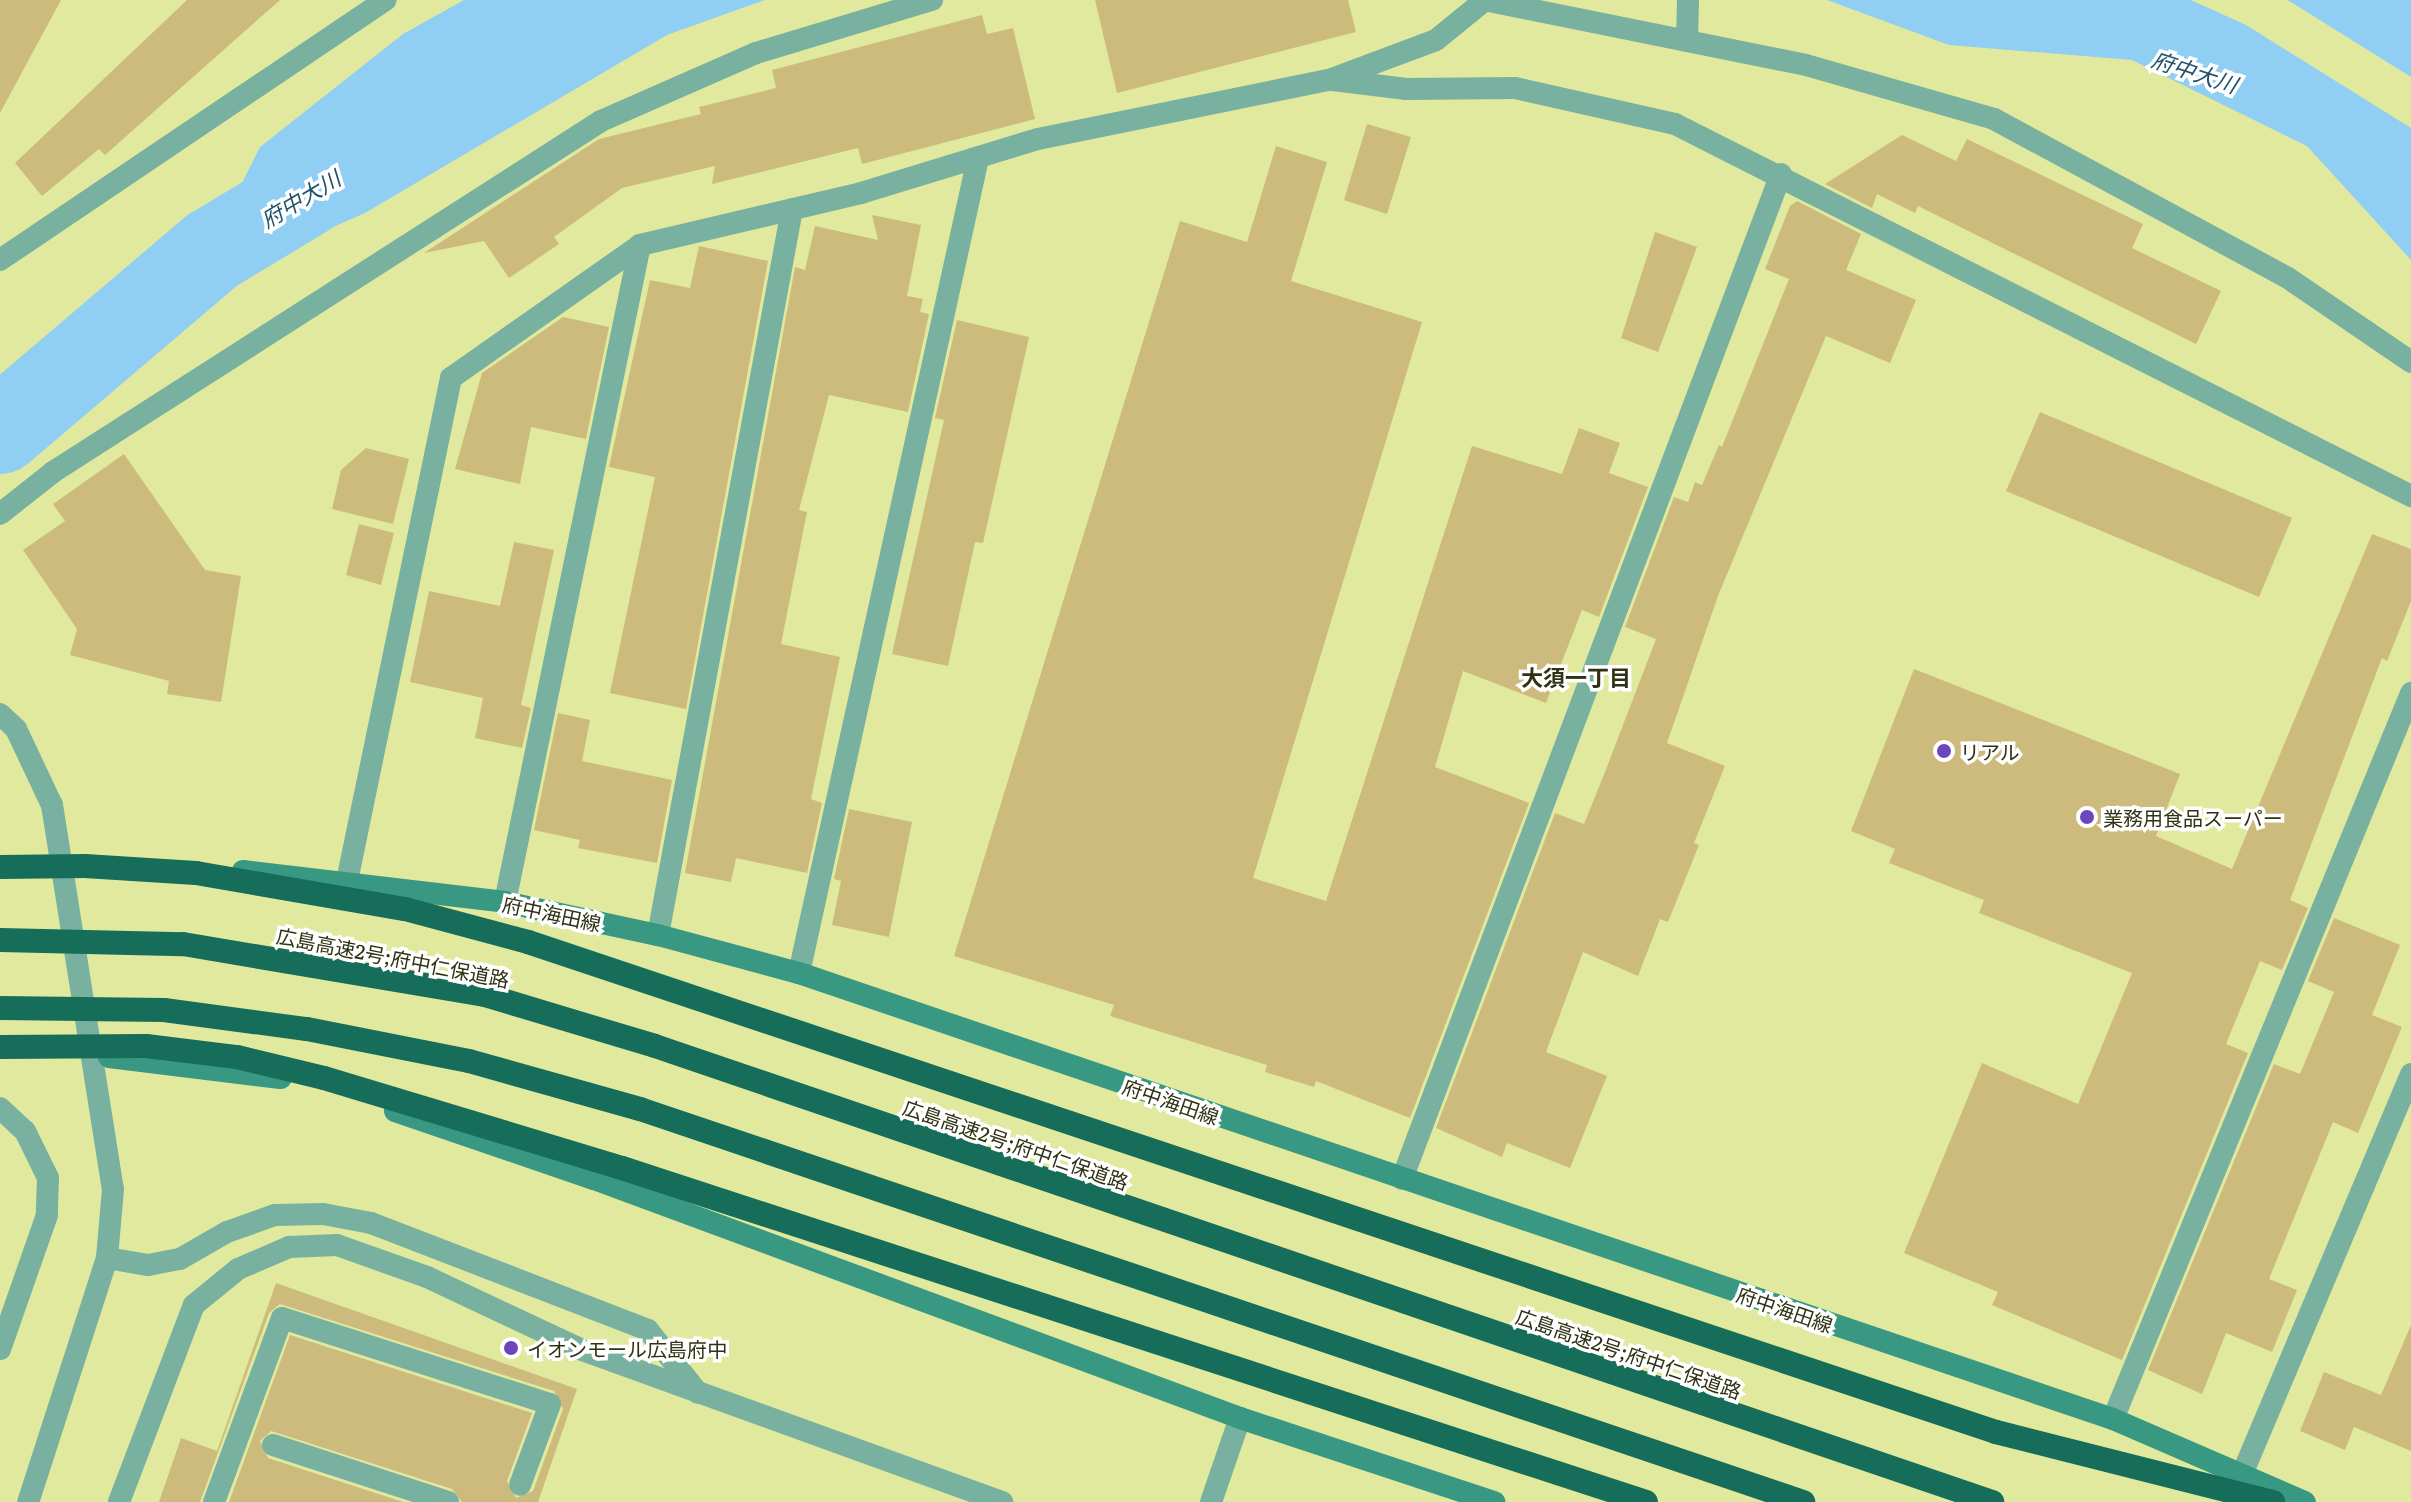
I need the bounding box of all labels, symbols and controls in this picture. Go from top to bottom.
water label: 府中大川 [2149,45,2241,97]
water label: 府中大川 [255,164,345,232]
district label: 大須一丁目 [1521,664,1631,690]
place label: リアル [1960,739,2020,763]
marker: リアル [1935,742,1953,760]
place label: 業務用食品スーパー [2103,805,2283,829]
marker: 業務用食品スーパー [2078,808,2096,826]
street label: 府中海田線 [501,891,603,935]
street label: 広島高速2号;府中仁保道路 [275,923,511,991]
street label: 府中海田線 [1120,1073,1222,1129]
street label: 広島高速2号;府中仁保道路 [900,1094,1132,1194]
street label: 府中海田線 [1734,1281,1836,1337]
street label: 広島高速2号;府中仁保道路 [1513,1303,1745,1403]
place label: イオンモール広島府中 [527,1336,727,1360]
marker: イオンモール広島府中 [502,1339,520,1357]

